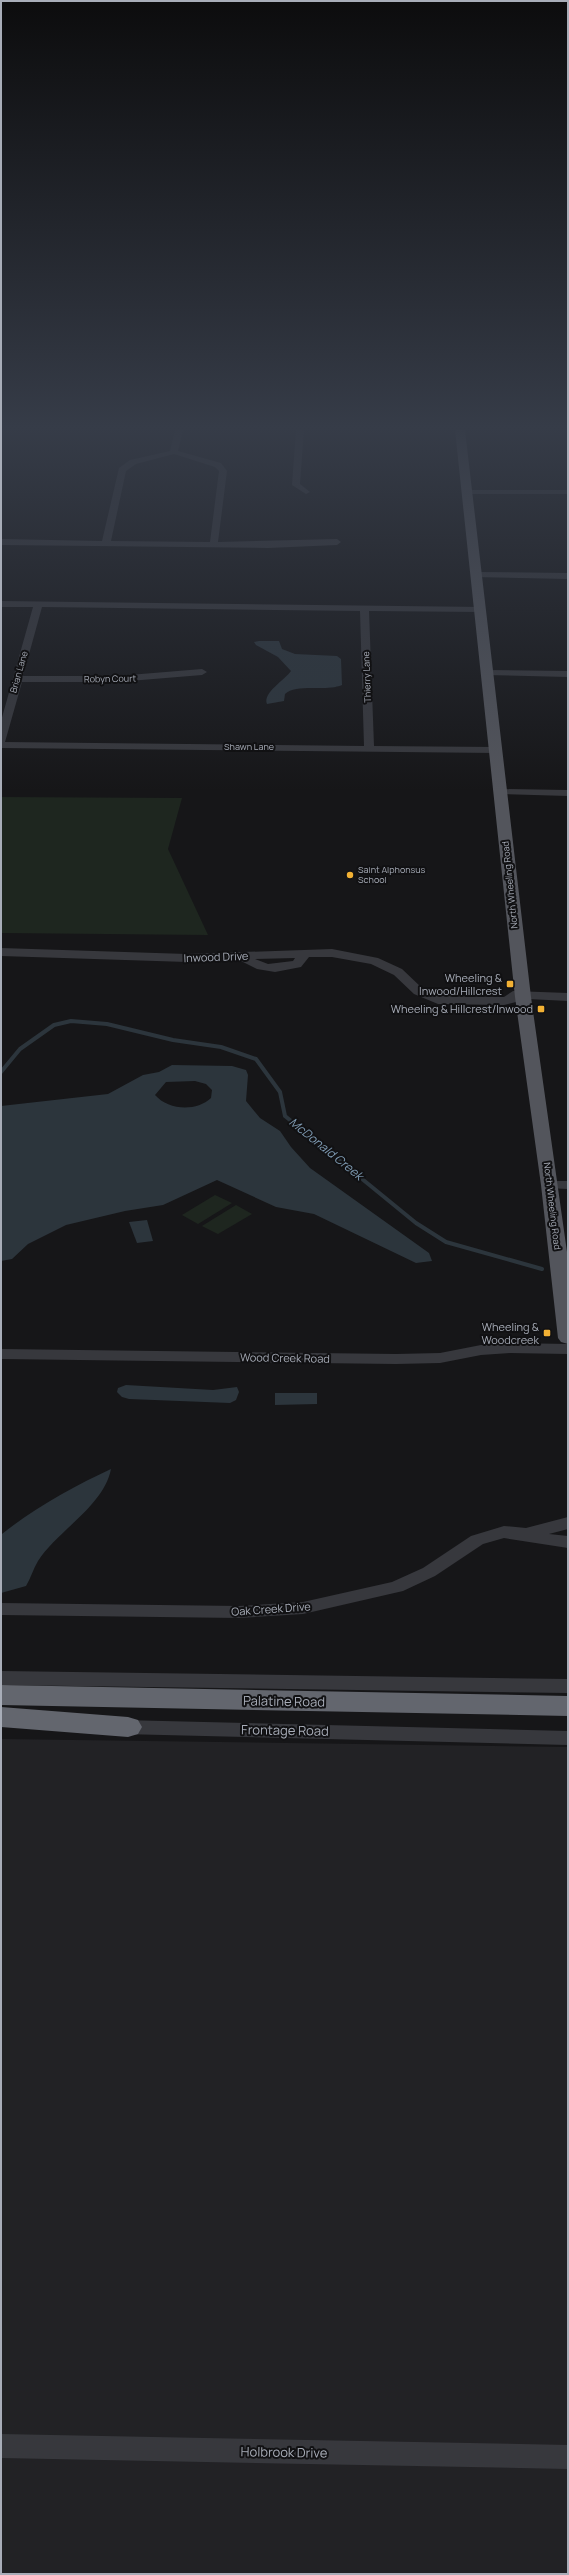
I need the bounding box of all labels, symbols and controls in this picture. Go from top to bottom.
street label: Brian Lane [6,649,31,694]
street label: Thierry Lane [359,651,374,703]
street label: Robyn Court [84,672,136,685]
street label: Shawn Lane [224,740,274,753]
street label: North Wheeling Road [498,841,521,929]
place label: Saint Alphonsus School [358,863,426,886]
marker: Saint Alphonsus School [345,870,355,880]
street label: Inwood Drive [183,948,249,965]
place label: Wheeling & Inwood/Hillcrest [419,970,503,998]
marker: Wheeling & Inwood/Hillcrest [505,979,515,989]
place label: Wheeling & Hillcrest/Inwood [391,1001,533,1016]
marker: Wheeling & Hillcrest/Inwood [536,1004,546,1014]
water label: McDonald Creek [286,1113,369,1185]
street label: North Wheeling Road [541,1162,564,1250]
place label: Wheeling & Woodcreek [482,1319,540,1347]
marker: Wheeling & Woodcreek [542,1328,552,1338]
street label: Wood Creek Road [240,1349,330,1366]
street label: Oak Creek Drive [231,1598,312,1619]
street label: Palatine Road [243,1691,325,1711]
street label: Frontage Road [241,1720,329,1740]
street label: Holbrook Drive [240,2442,328,2462]

